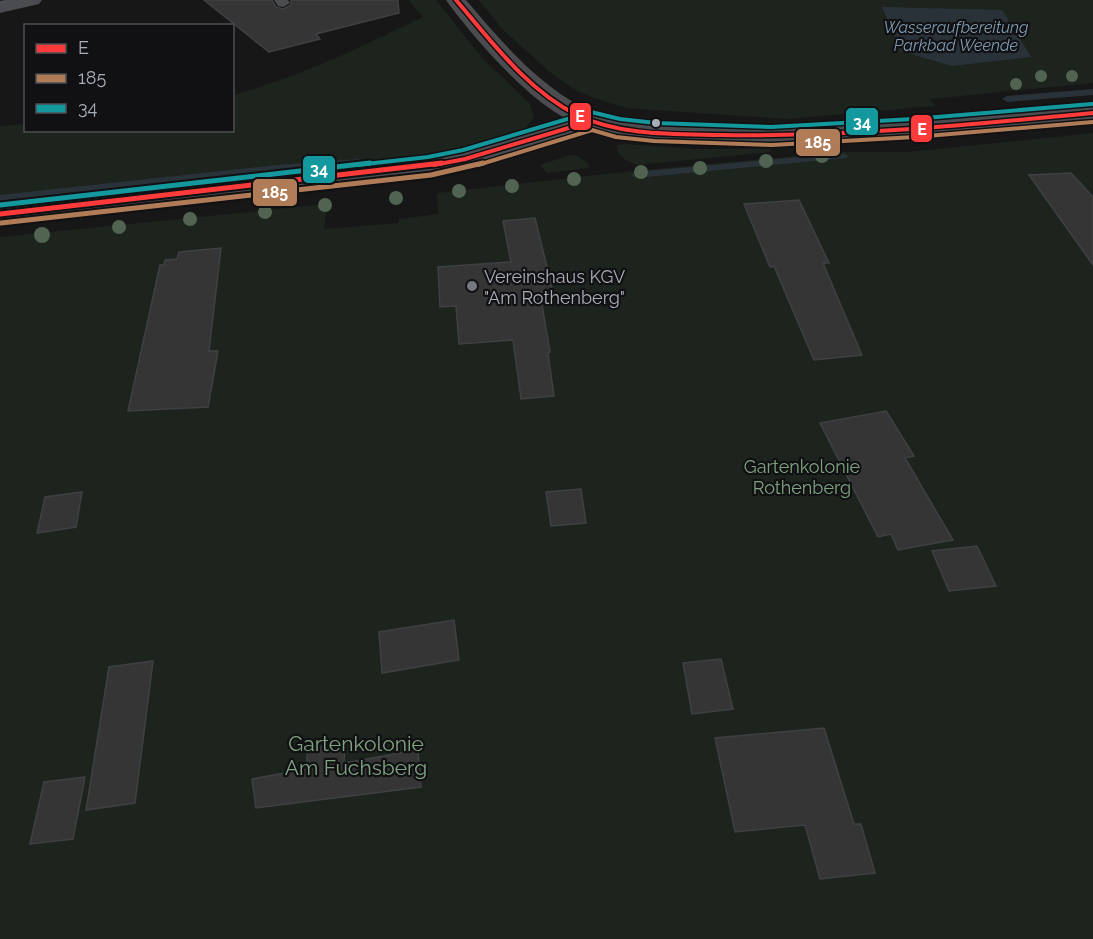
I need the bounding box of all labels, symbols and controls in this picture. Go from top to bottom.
water label: Wasseraufbereitung Parkbad Weende [883,18,1029,55]
legend [24,24,234,132]
text: E [78,37,89,58]
text: 185 [78,67,106,88]
text: 34 [78,97,98,118]
line badge: E [569,102,592,131]
text: E [575,107,585,126]
line badge: 34 [845,107,879,136]
text: 34 [853,113,871,132]
line badge: E [910,114,933,143]
unlabelled marker [650,117,662,129]
text: E [917,120,927,139]
line badge: 185 [795,128,841,157]
text: 185 [805,133,831,152]
line badge: 34 [302,155,336,184]
text: 34 [310,160,328,179]
line badge: 185 [252,178,298,207]
text: 185 [262,183,288,202]
place label: Vereinshaus KGV "Am Rothenberg" [484,266,625,308]
marker: Vereinshaus KGV "Am Rothenberg" [465,279,479,293]
park label: Gartenkolonie Rothenberg [744,456,861,498]
park label: Gartenkolonie Am Fuchsberg [285,731,427,780]

